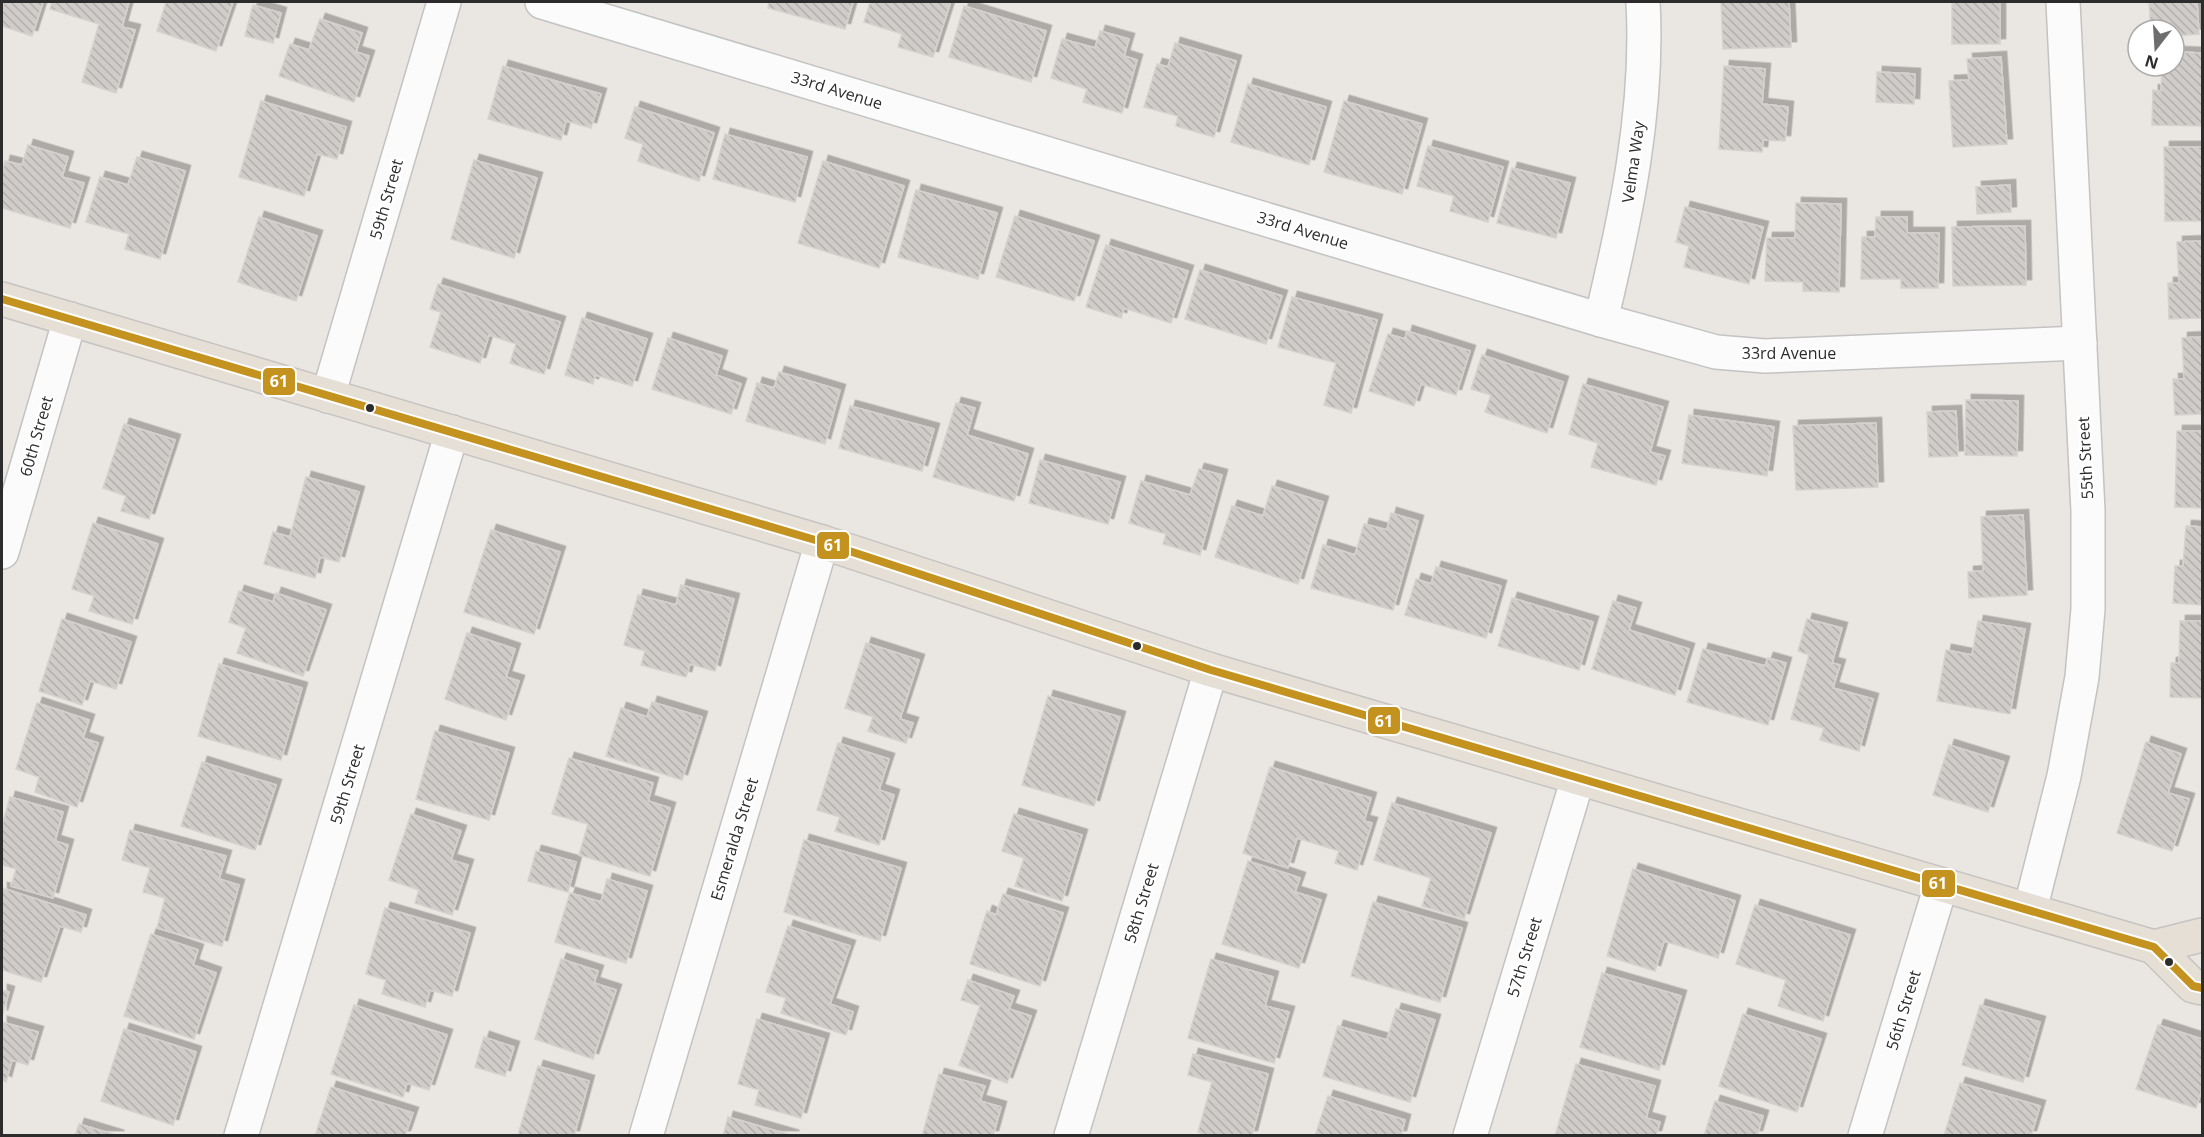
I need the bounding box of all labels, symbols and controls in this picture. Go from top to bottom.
north arrow [2126,18,2186,78]
text: N [2142,50,2161,75]
street label: 33rd Avenue [789,66,885,114]
street label: Velma Way [1616,119,1650,204]
street label: 59th Street [364,156,408,242]
street label: 33rd Avenue [1255,206,1351,254]
street label: 33rd Avenue [1742,342,1836,364]
line badge: 61 [262,367,296,396]
text: 61 [270,370,288,392]
street label: 60th Street [14,393,58,479]
unlabelled marker [364,402,376,414]
street label: 55th Street [2072,416,2098,500]
line badge: 61 [816,531,850,560]
text: 61 [824,534,842,556]
unlabelled marker [1131,640,1143,652]
line badge: 61 [1367,706,1401,735]
text: 61 [1375,710,1393,732]
street label: 59th Street [324,741,370,827]
street label: Esmeralda Street [705,775,763,903]
street label: 58th Street [1118,860,1164,946]
line badge: 61 [1921,869,1956,898]
text: 61 [1929,872,1947,894]
street label: 57th Street [1501,914,1547,1000]
unlabelled marker [2163,956,2175,968]
street label: 56th Street [1880,967,1926,1053]

